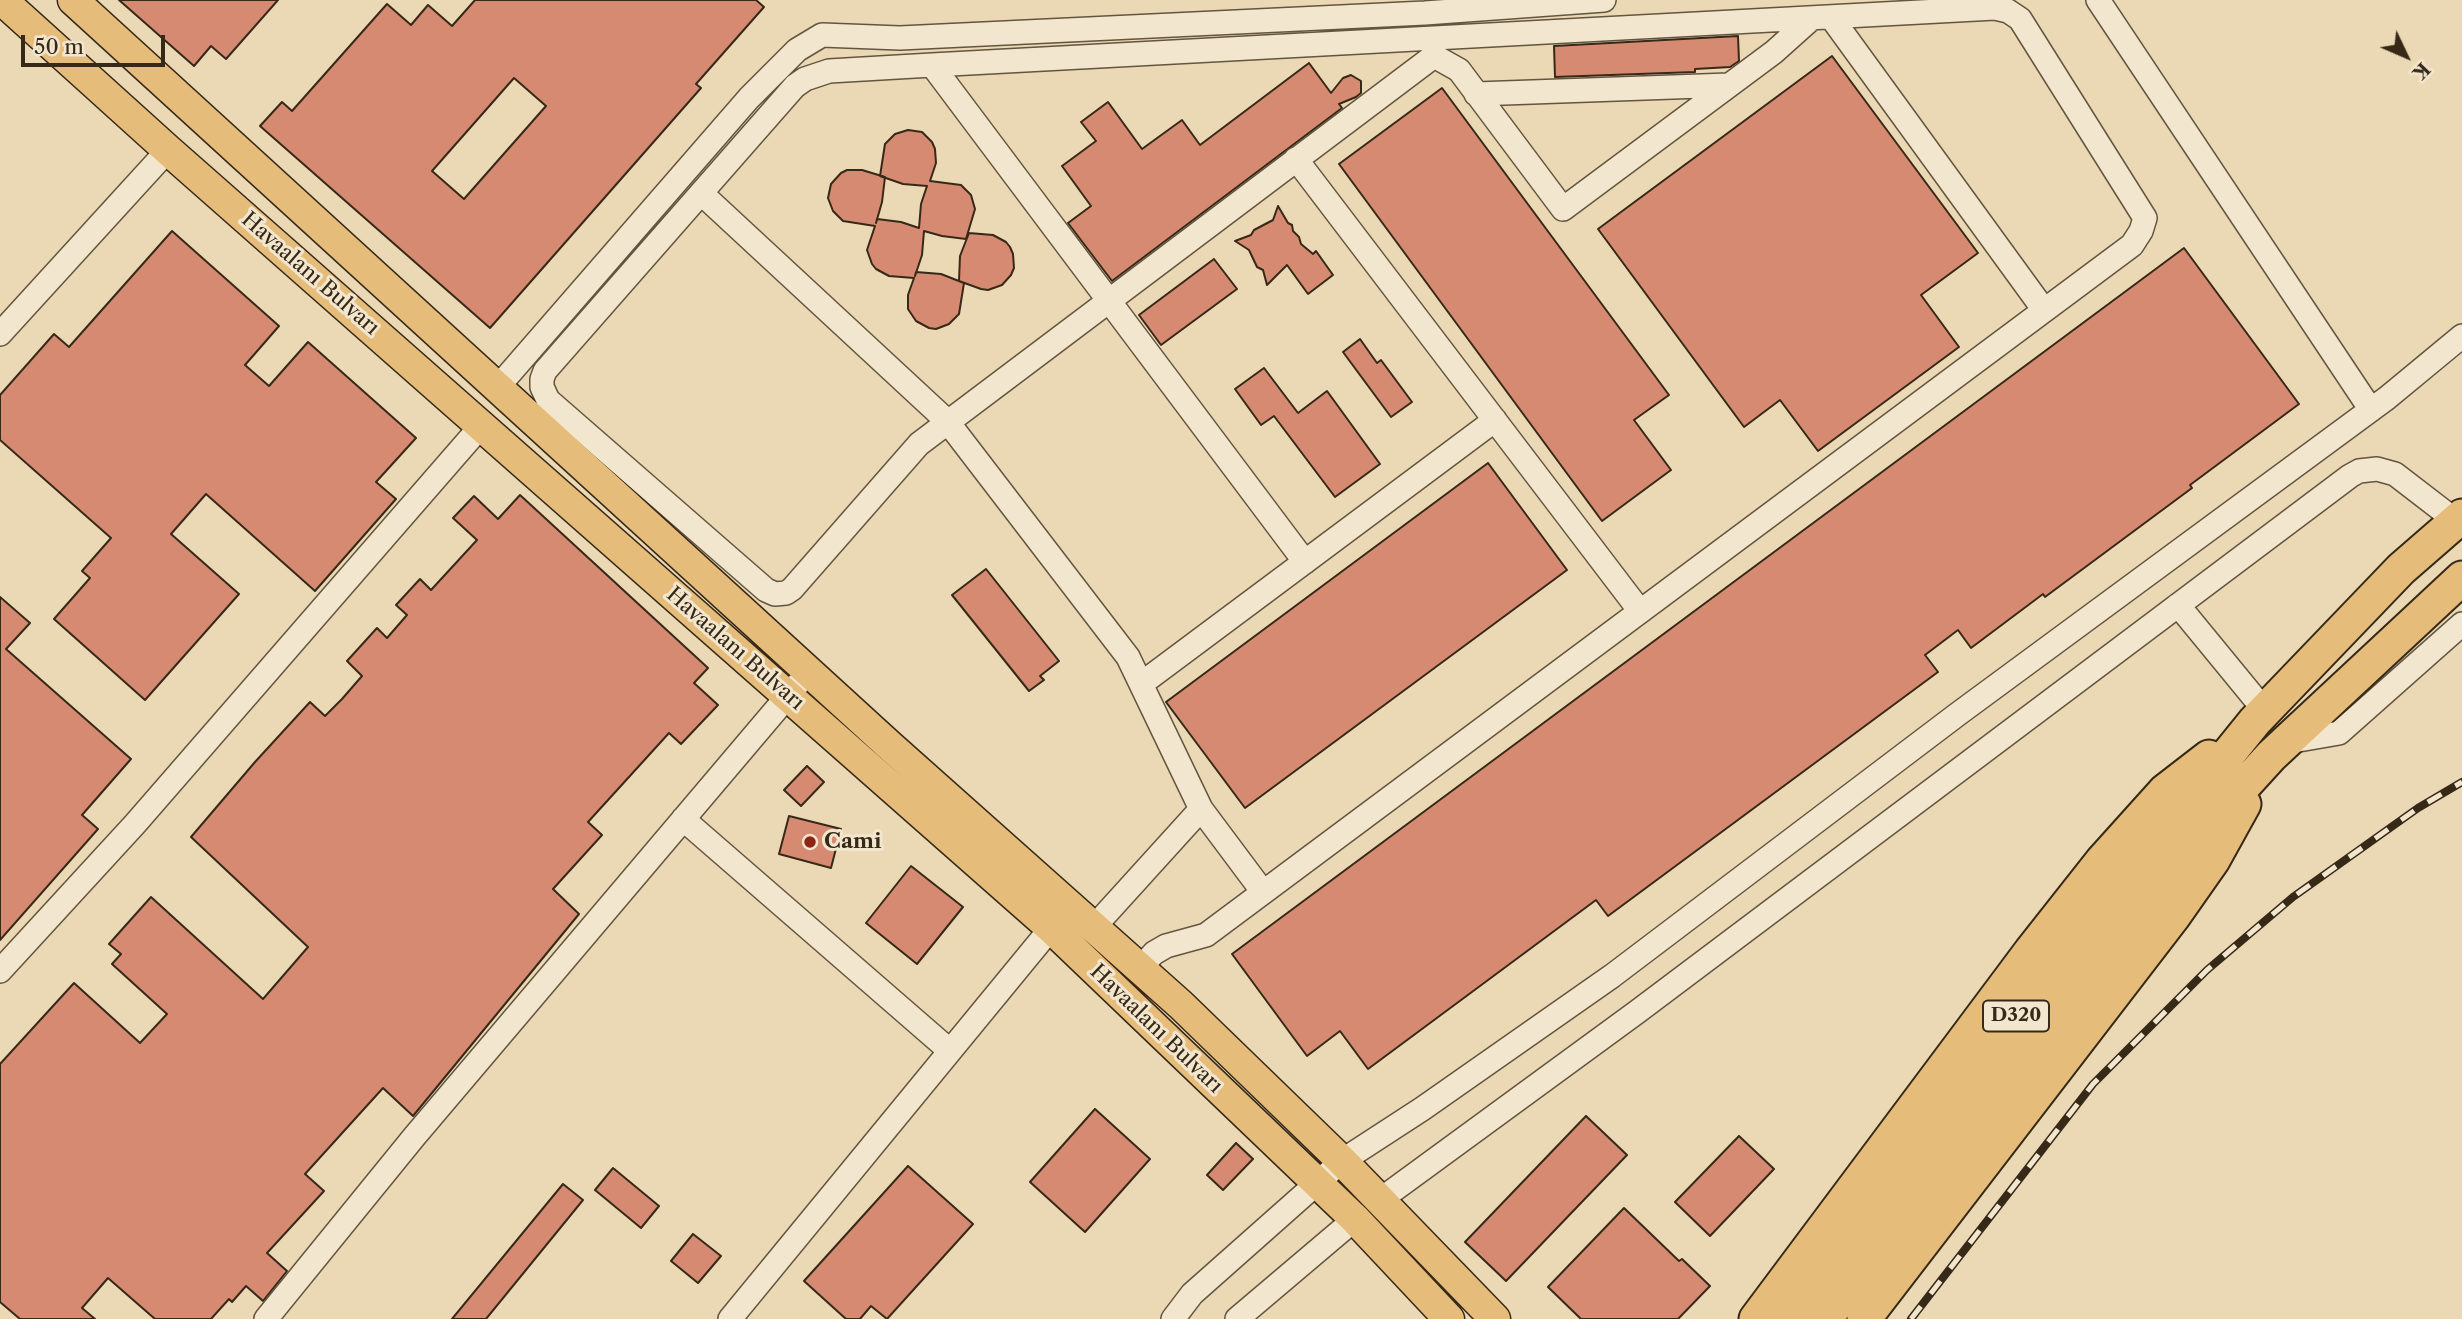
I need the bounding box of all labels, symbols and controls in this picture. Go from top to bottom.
scale bar [24,21,168,65]
north arrow [2371,21,2441,91]
text: 50 m [34,34,84,59]
text: K [2408,57,2435,84]
street label: Havaalanı Bulvarı [236,207,384,341]
street label: Havaalanı Bulvarı [661,582,809,716]
place label: Cami [824,829,881,855]
marker: Cami [802,834,818,850]
street label: Havaalanı Bulvarı [1085,959,1227,1099]
road number: D320 [1983,1000,2049,1032]

